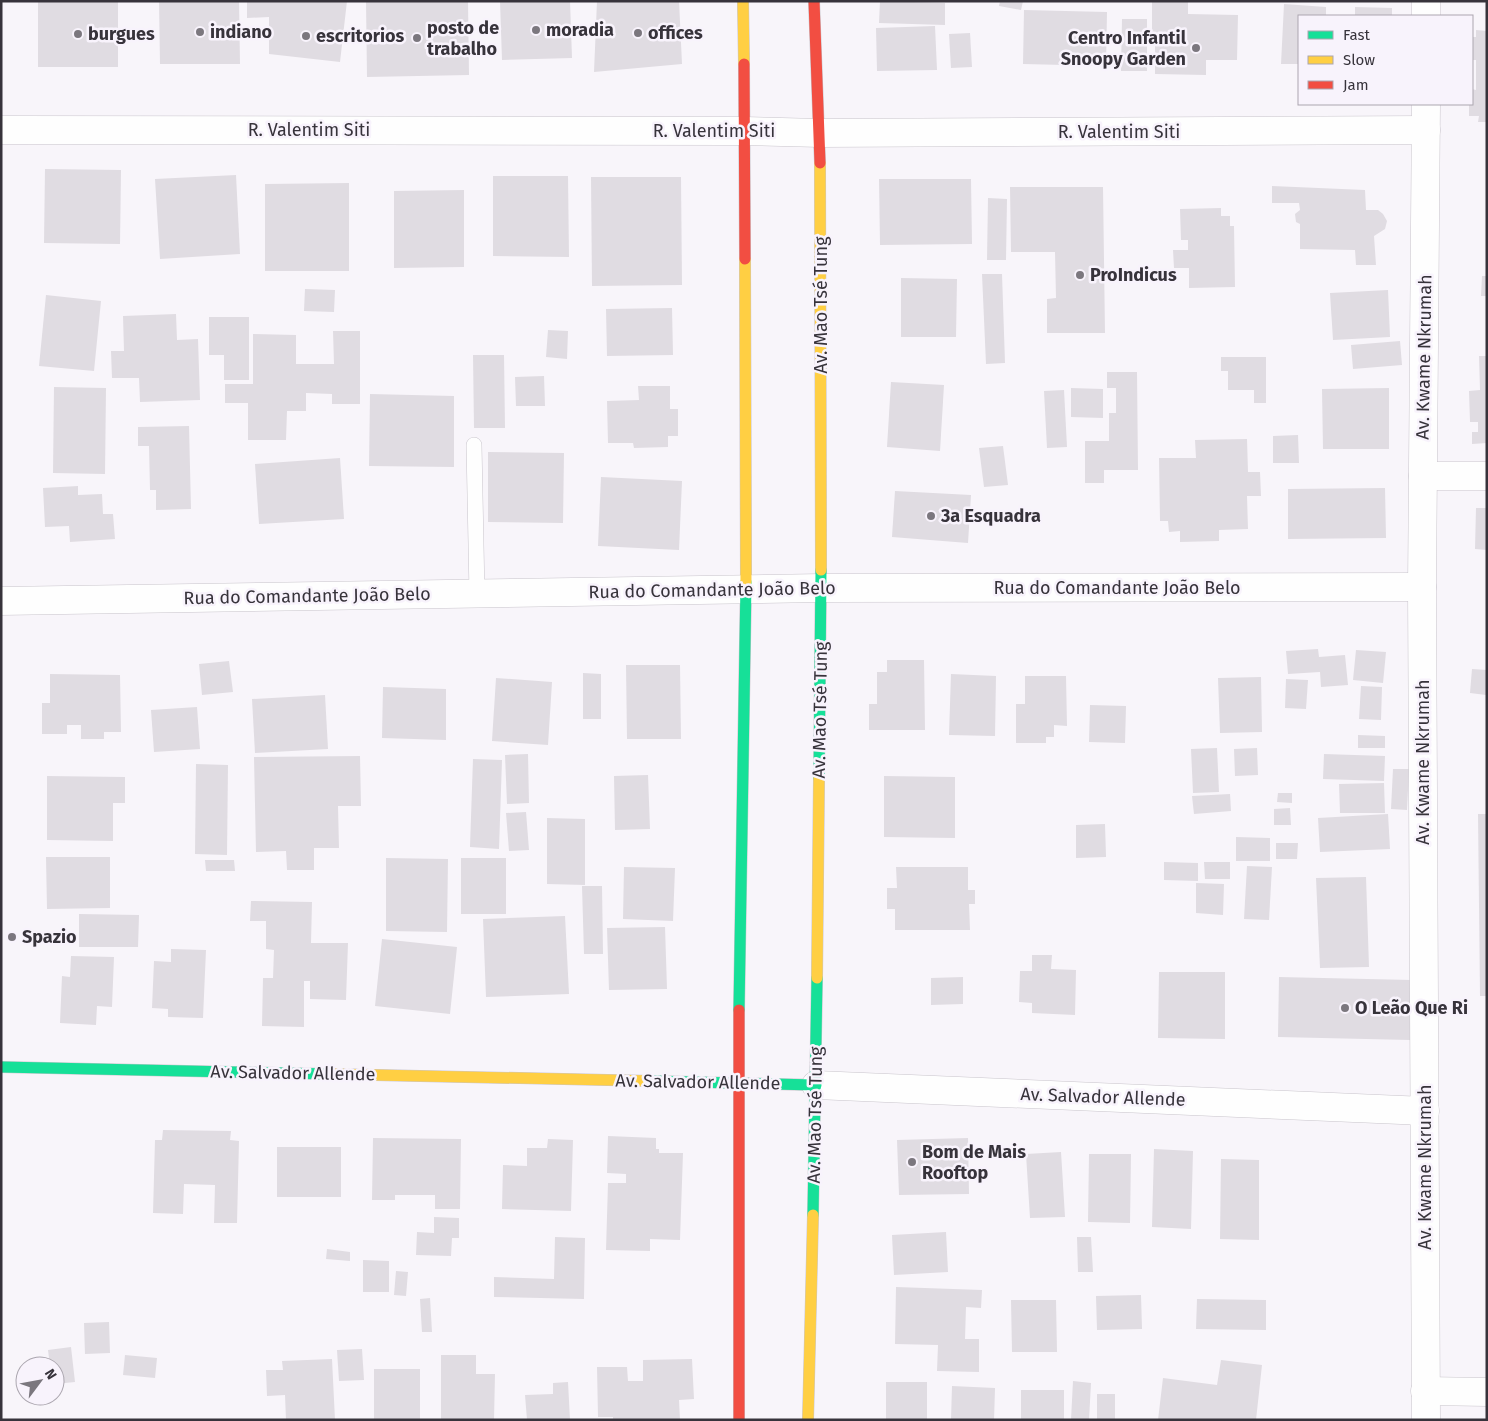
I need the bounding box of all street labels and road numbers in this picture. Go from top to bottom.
street label: R. Valentim Siti [248,119,370,141]
street label: R. Valentim Siti [653,120,775,142]
street label: R. Valentim Siti [1058,121,1180,143]
street label: Av. Mao Tsé Tung [810,236,832,373]
street label: Av. Kwame Nkrumah [1412,274,1436,440]
street label: Rua do Comandante João Belo [588,577,836,603]
street label: Rua do Comandante João Belo [993,577,1241,599]
street label: Rua do Comandante João Belo [183,583,431,609]
street label: Av. Mao Tsé Tung [808,641,832,779]
street label: Av. Kwame Nkrumah [1412,679,1434,845]
street label: Av. Mao Tsé Tung [803,1046,827,1184]
street label: Av. Salvador Allende [210,1061,376,1085]
street label: Av. Salvador Allende [615,1070,781,1094]
street label: Av. Salvador Allende [1020,1083,1186,1111]
street label: Av. Kwame Nkrumah [1414,1084,1436,1250]

